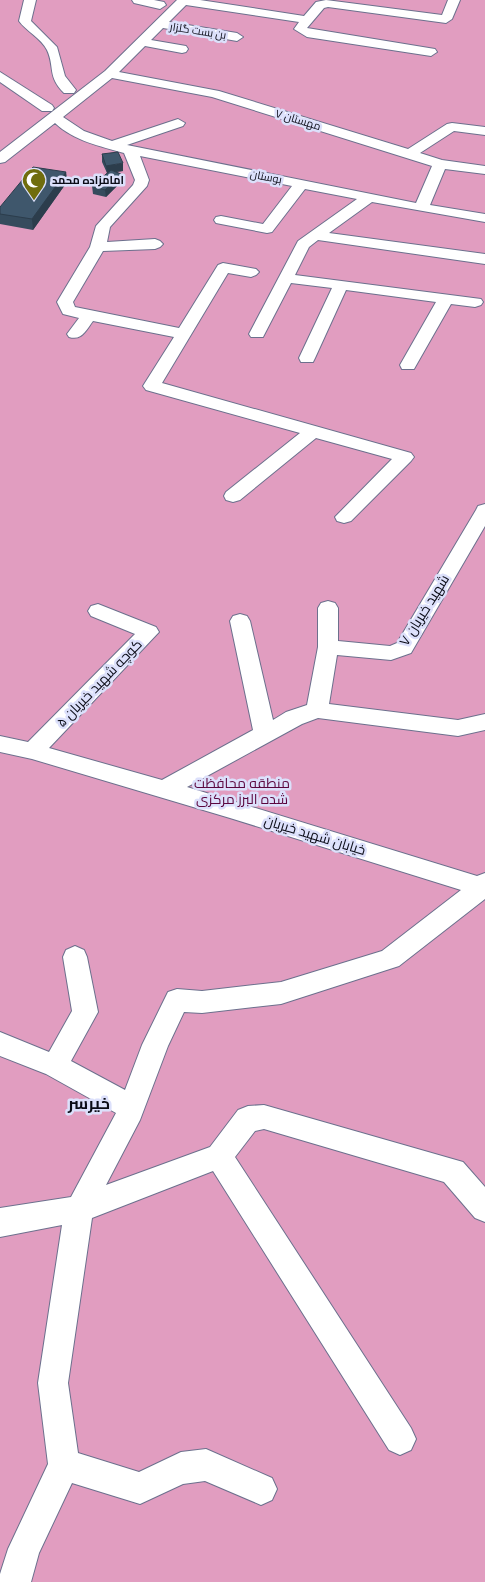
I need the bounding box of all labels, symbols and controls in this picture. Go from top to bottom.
street label: بن بست گلزار [168,20,227,42]
street label: مهستان ۷ [274,107,322,133]
mosque icon: امامزاده محمد [21,167,47,201]
street label: بوستان [249,168,283,186]
place label: امامزاده محمد [52,174,124,187]
street label: شهید خیریان ۷ [396,571,452,649]
street label: کوچه شهید خیریان ۵ [53,636,146,732]
park label: منطقه محافظت شده البرز مرکزی [194,775,290,807]
street label: خیابان شهید خیریان [262,812,368,858]
district label: خیرسر [67,1094,110,1113]

